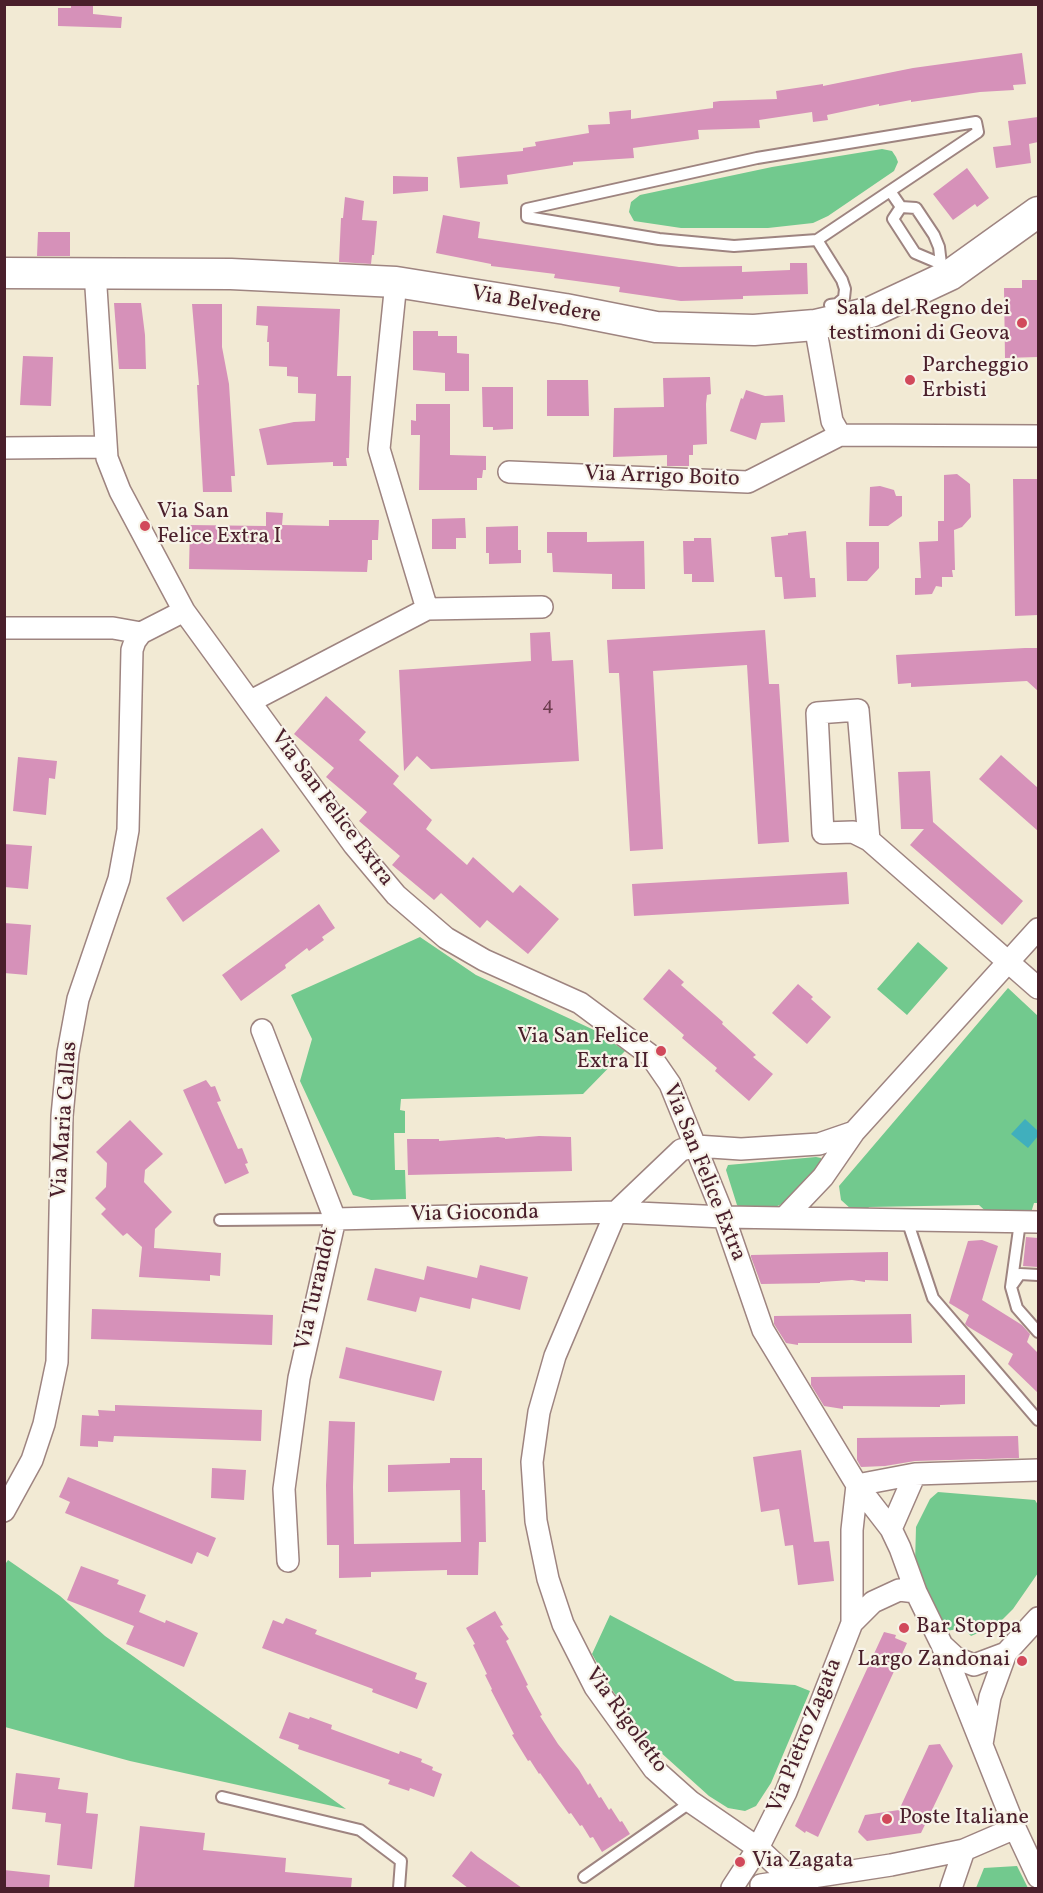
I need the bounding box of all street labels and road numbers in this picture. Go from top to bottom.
street label: Via Belvedere [469,282,603,330]
street label: Via Arrigo Boito [584,462,740,494]
street label: Via San Felice Extra [264,726,398,892]
street label: Via Maria Callas [47,1041,85,1199]
street label: Via San Felice Extra [655,1081,751,1265]
street label: Via Gioconda [411,1201,539,1229]
street label: Via Turandot [291,1225,345,1353]
street label: Via Pietro Zagata [763,1655,849,1817]
street label: Via Rigoletto [578,1663,672,1779]

